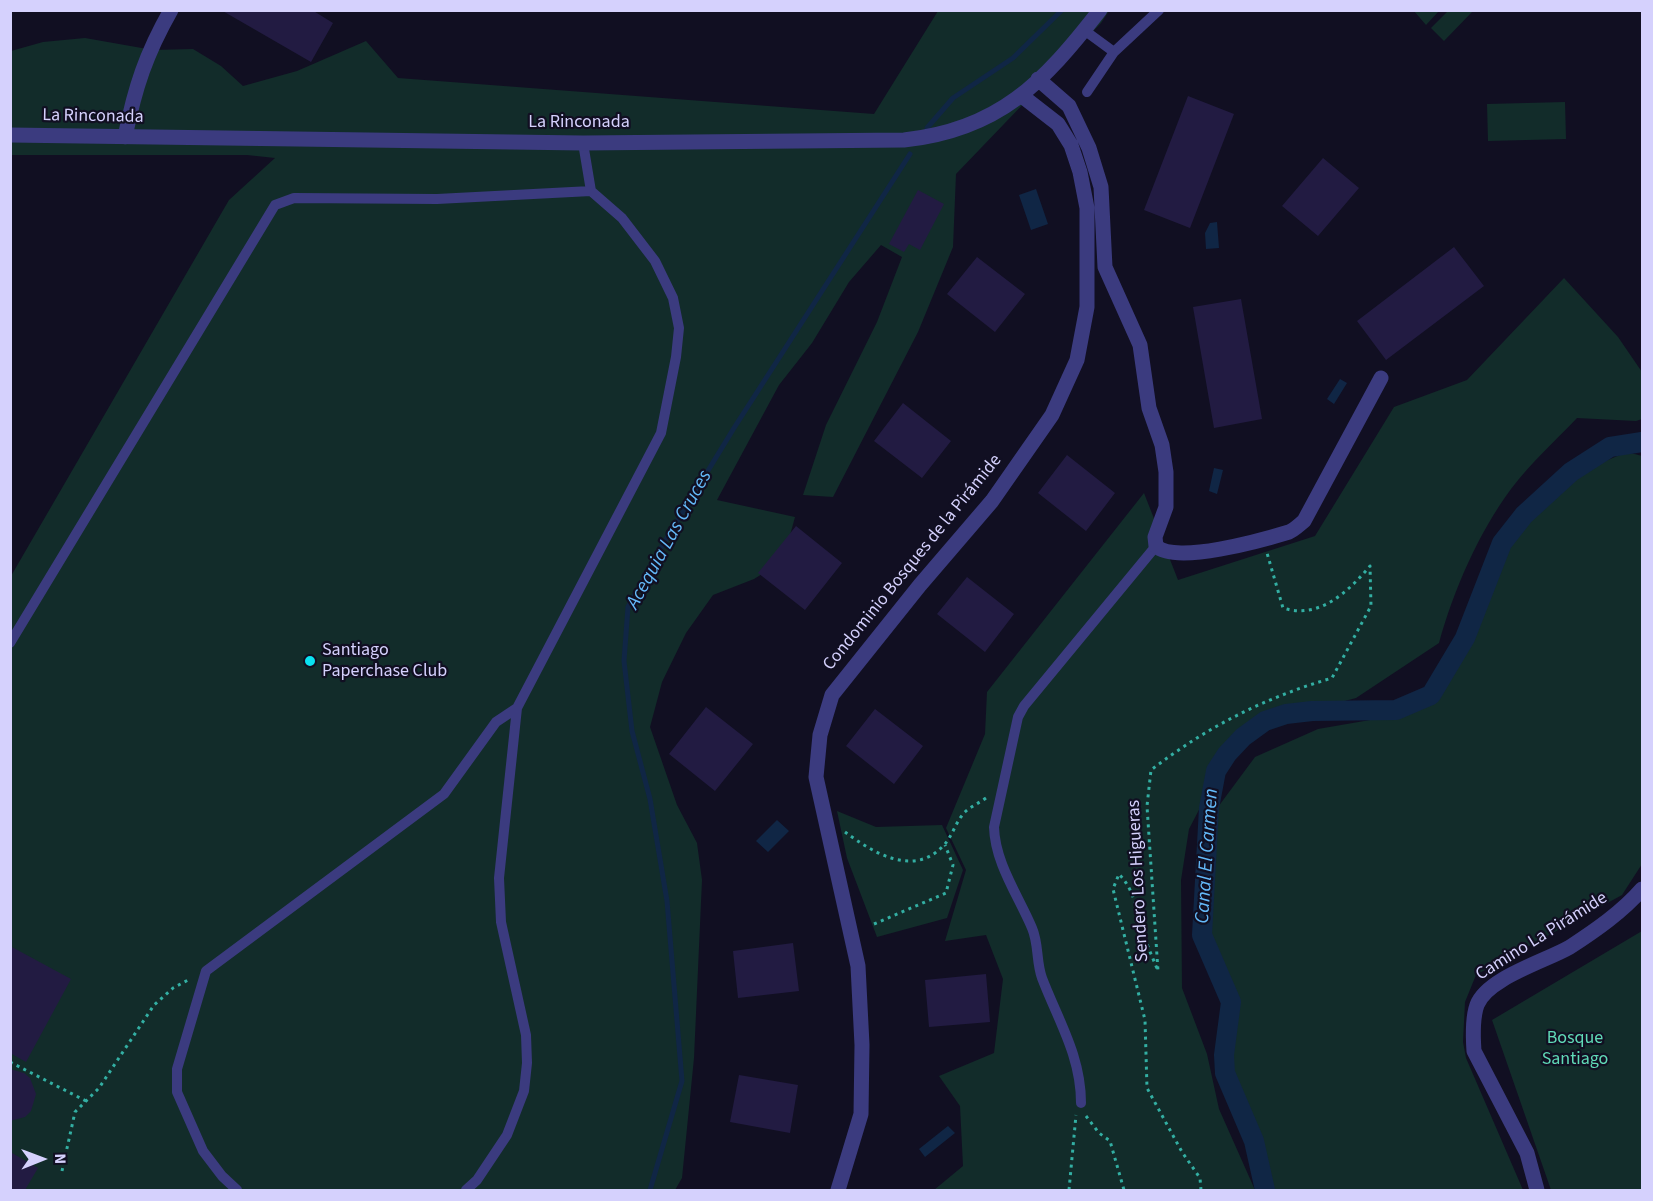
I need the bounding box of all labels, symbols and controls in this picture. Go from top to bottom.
street label: La Rinconada [42,105,144,129]
street label: La Rinconada [528,112,630,134]
street label: Condominio Bosques de la Pirámide [819,451,1007,675]
water label: Acequia Las Cruces [622,466,718,614]
place label: Santiago Paperchase Club [322,640,447,682]
marker: Santiago Paperchase Club [303,654,317,668]
water label: Canal El Carmen [1191,788,1225,924]
street label: Sendero Los Higueras [1124,799,1154,963]
street label: Camino La Pirámide [1472,888,1612,986]
park label: Bosque Santiago [1542,1028,1608,1070]
north arrow [12,1129,72,1189]
text: N [49,1153,71,1164]

